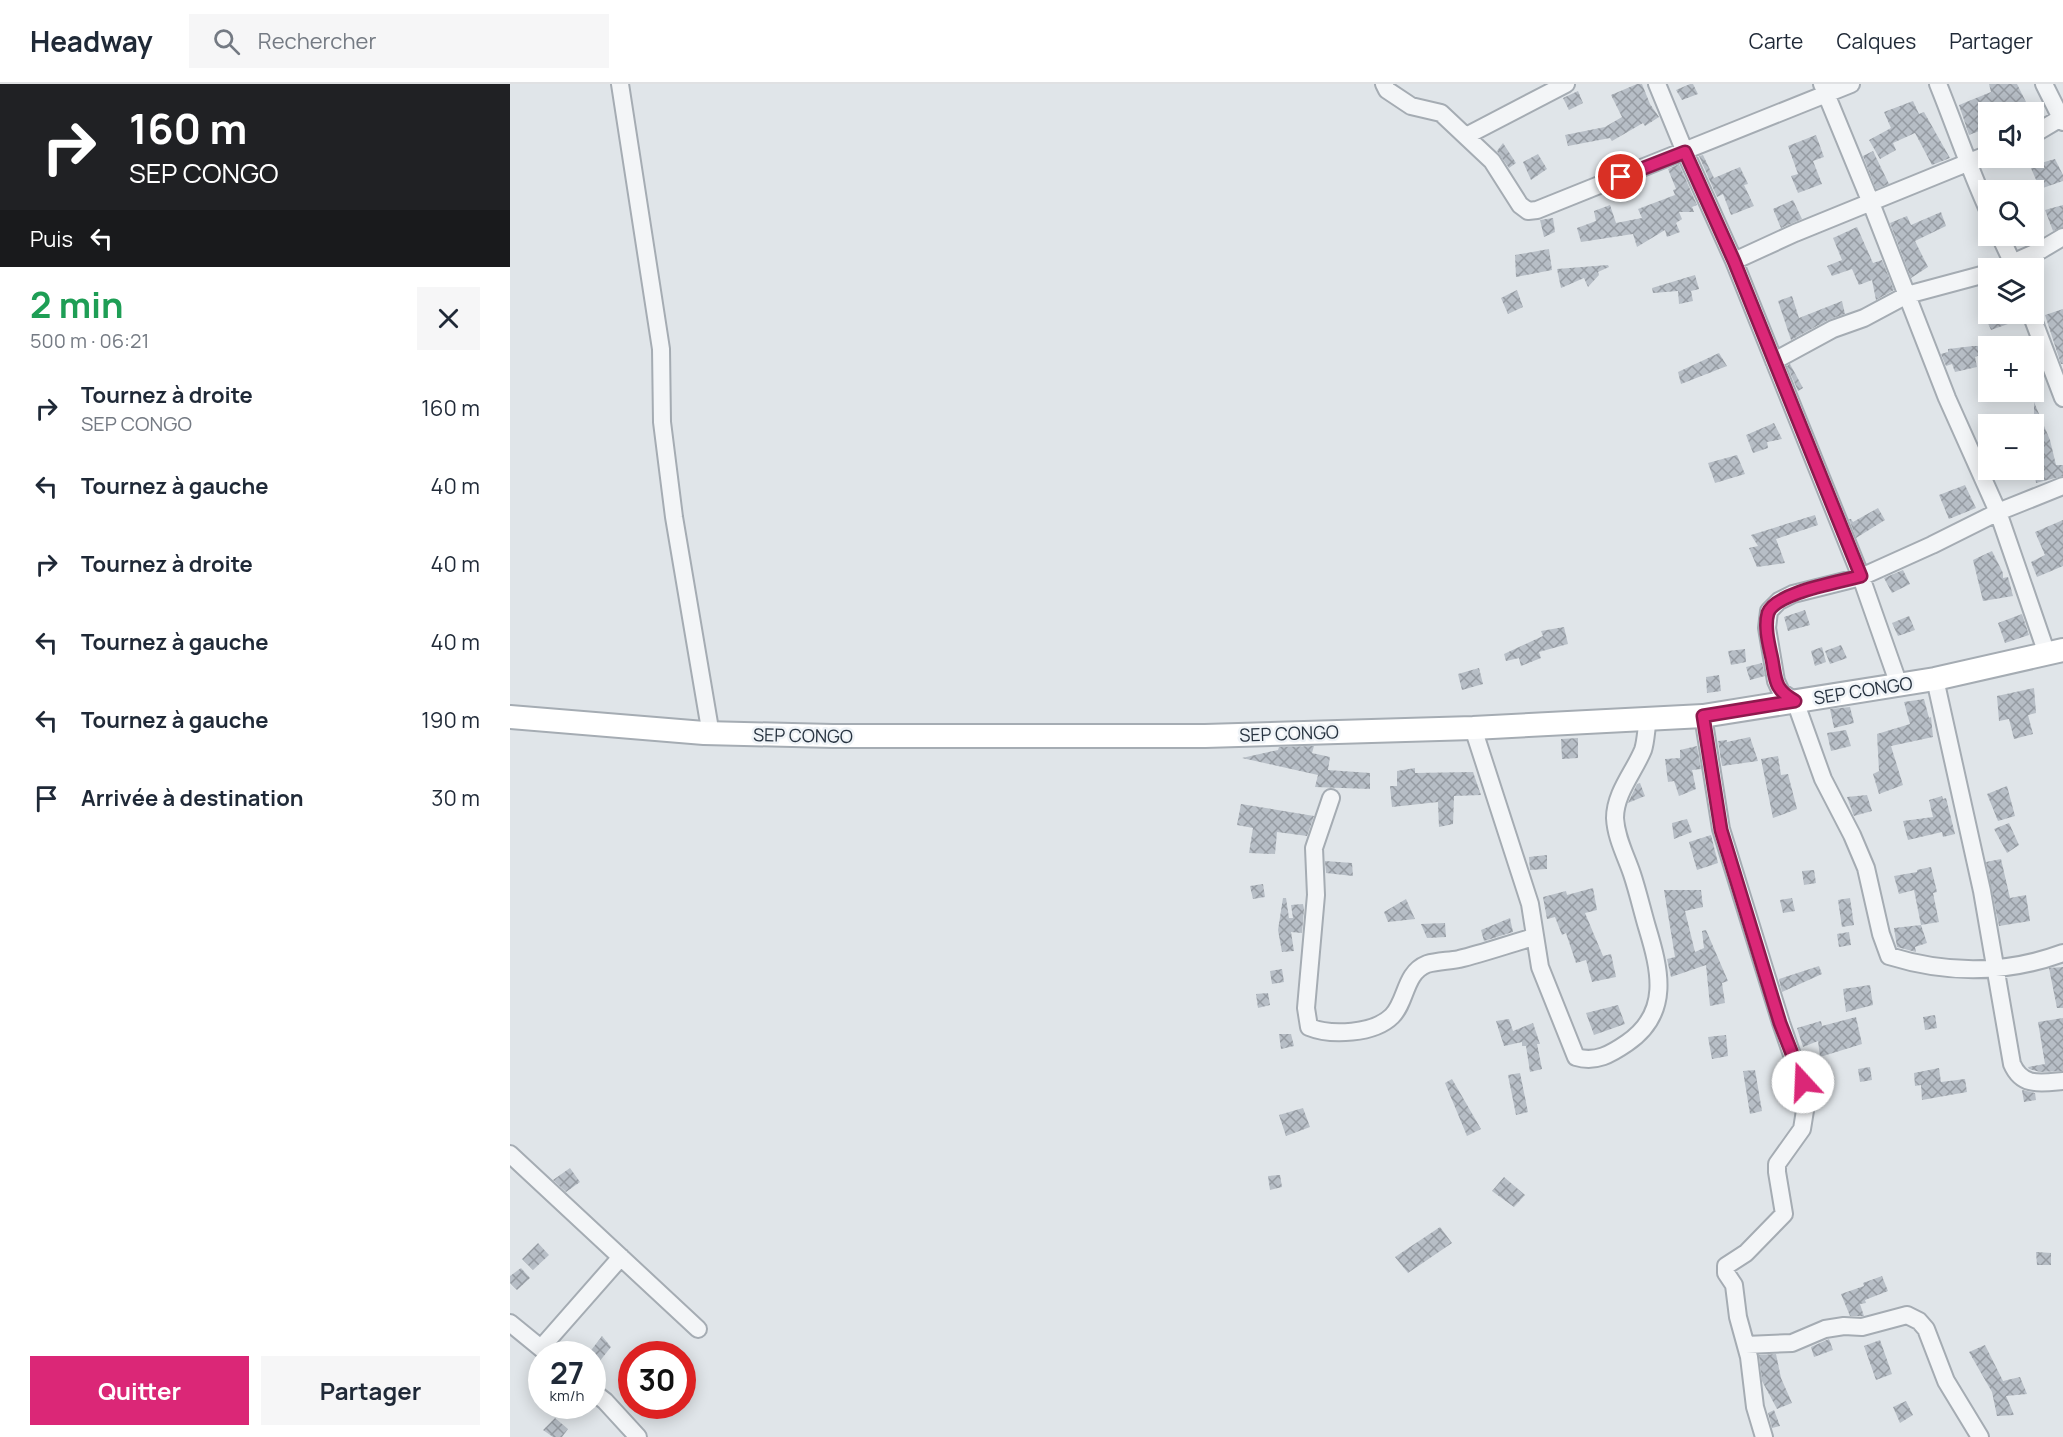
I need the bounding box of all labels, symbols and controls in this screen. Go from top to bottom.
search box [189,14,609,68]
text: Headway [30,22,153,60]
icon: search [210,25,243,58]
text: Rechercher [258,26,376,56]
text: Carte [1749,27,1803,55]
text: Calques [1836,27,1916,55]
text: Partager [1949,27,2033,55]
text: 160 m [129,99,247,157]
map controls [1978,102,2044,480]
button: sound [1978,102,2044,168]
icon: right [30,108,108,186]
pin [1595,151,1646,202]
text: SEP CONGO [129,154,279,191]
icon: arrive [1604,160,1637,193]
button: search [1978,180,2044,246]
icon: left [85,222,118,255]
text: Puis [30,224,73,254]
button: layers [1978,258,2044,324]
text: 2 min [30,280,124,329]
button: close [417,287,480,350]
text: 500 m · 06:21 [30,327,149,354]
button: + [1978,336,2044,402]
text: Tournez à droite [81,380,253,410]
icon: right [30,392,63,425]
text: 160 m [421,393,480,423]
text: SEP CONGO [81,410,192,437]
button: − [1978,414,2044,480]
icon: left [30,470,63,503]
text: Tournez à gauche [81,471,268,501]
text: 40 m [431,471,480,501]
icon: right [30,548,63,581]
text: Tournez à droite [81,549,253,579]
text: 40 m [431,549,480,579]
icon: left [30,626,63,659]
text: Tournez à gauche [81,627,268,657]
text: 40 m [431,627,480,657]
street label: SEP CONGO [1812,670,1914,710]
icon: left [30,704,63,737]
text: Tournez à gauche [81,705,268,735]
text: 190 m [421,705,480,735]
street label: SEP CONGO [1239,719,1339,747]
street label: SEP CONGO [753,722,853,748]
icon: arrive [30,782,63,815]
text: Arrivée à destination [81,783,304,813]
text: 30 m [431,783,480,813]
position arrow [1771,1050,1835,1114]
speed limit sign: 30 [618,1341,696,1419]
text: 27 [550,1352,584,1393]
button: Quitter [30,1356,249,1425]
button: Partager [261,1356,480,1425]
text: km/h [550,1385,584,1406]

